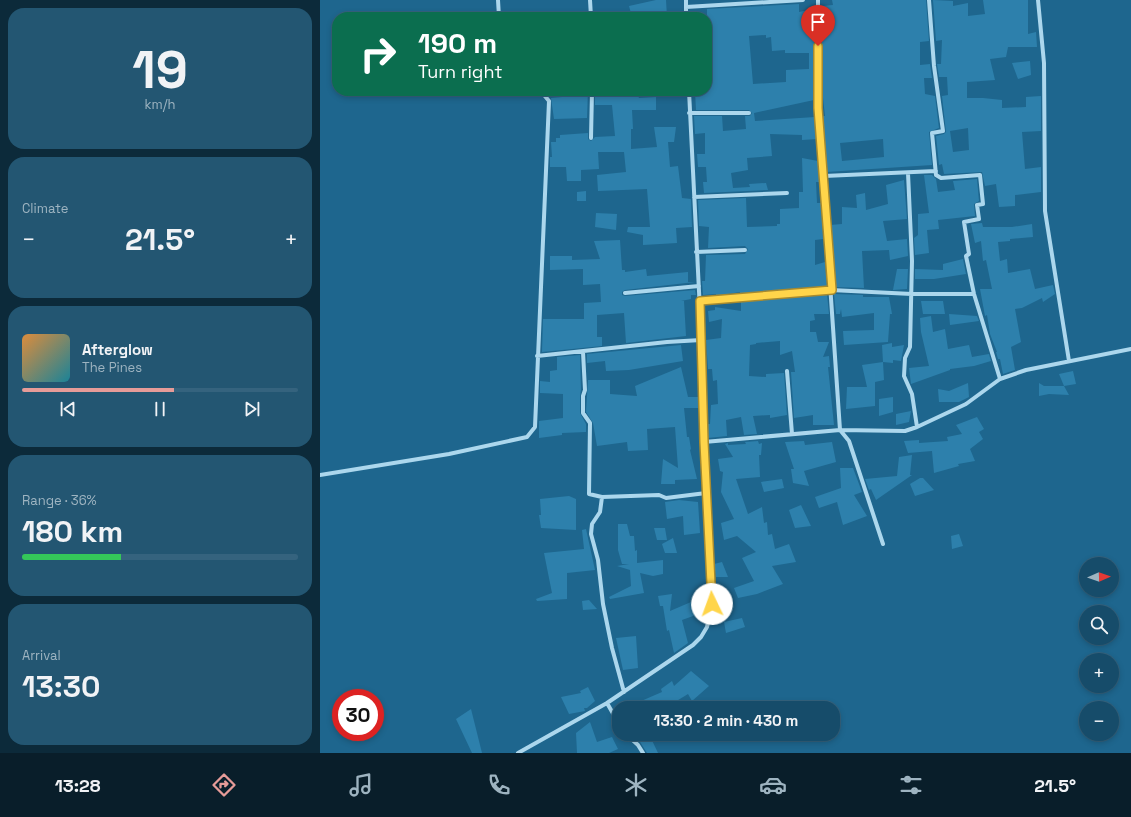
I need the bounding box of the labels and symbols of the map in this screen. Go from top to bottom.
pin [801,5,835,46]
north arrow [1079,557,1119,597]
position arrow [691,583,733,625]
speed limit sign: 30 [332,689,384,741]

